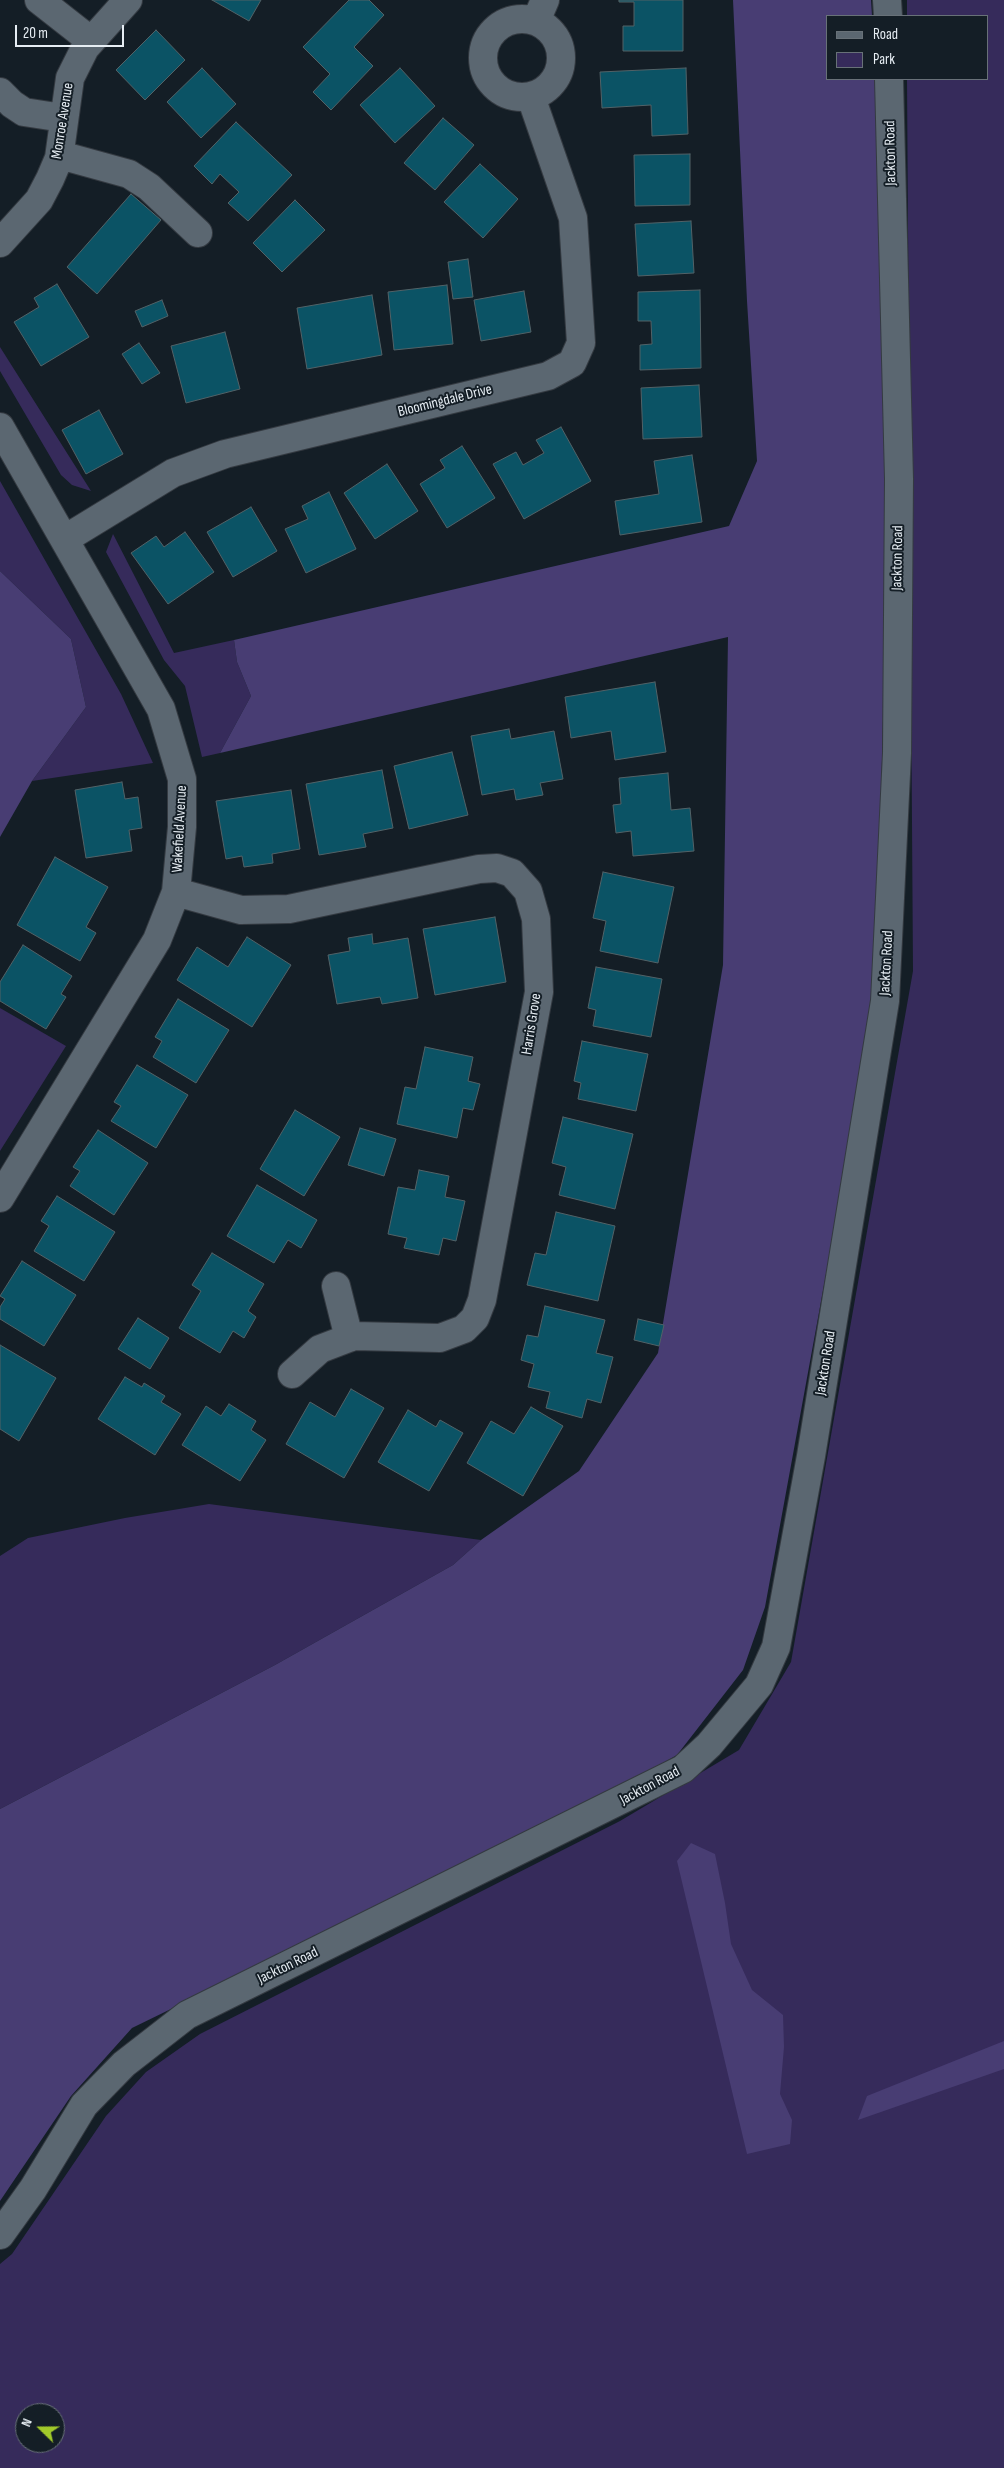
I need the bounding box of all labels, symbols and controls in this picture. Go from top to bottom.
scale bar [18,15,126,47]
legend [826,15,989,80]
text: 20 m [23,24,48,43]
text: Road [873,25,898,44]
text: Park [873,50,895,69]
street label: Monroe Avenue [48,82,78,160]
street label: Jackton Road [881,120,901,186]
street label: Bloomingdale Drive [396,381,494,421]
street label: Jackton Road [888,525,908,591]
street label: Wakefield Avenue [169,785,191,873]
street label: Jackton Road [876,930,898,996]
street label: Harris Grove [518,992,546,1056]
street label: Jackton Road [812,1329,840,1397]
street label: Jackton Road [617,1763,683,1809]
street label: Jackton Road [255,1944,321,1988]
north arrow [15,2403,65,2453]
text: N [17,2416,36,2429]

